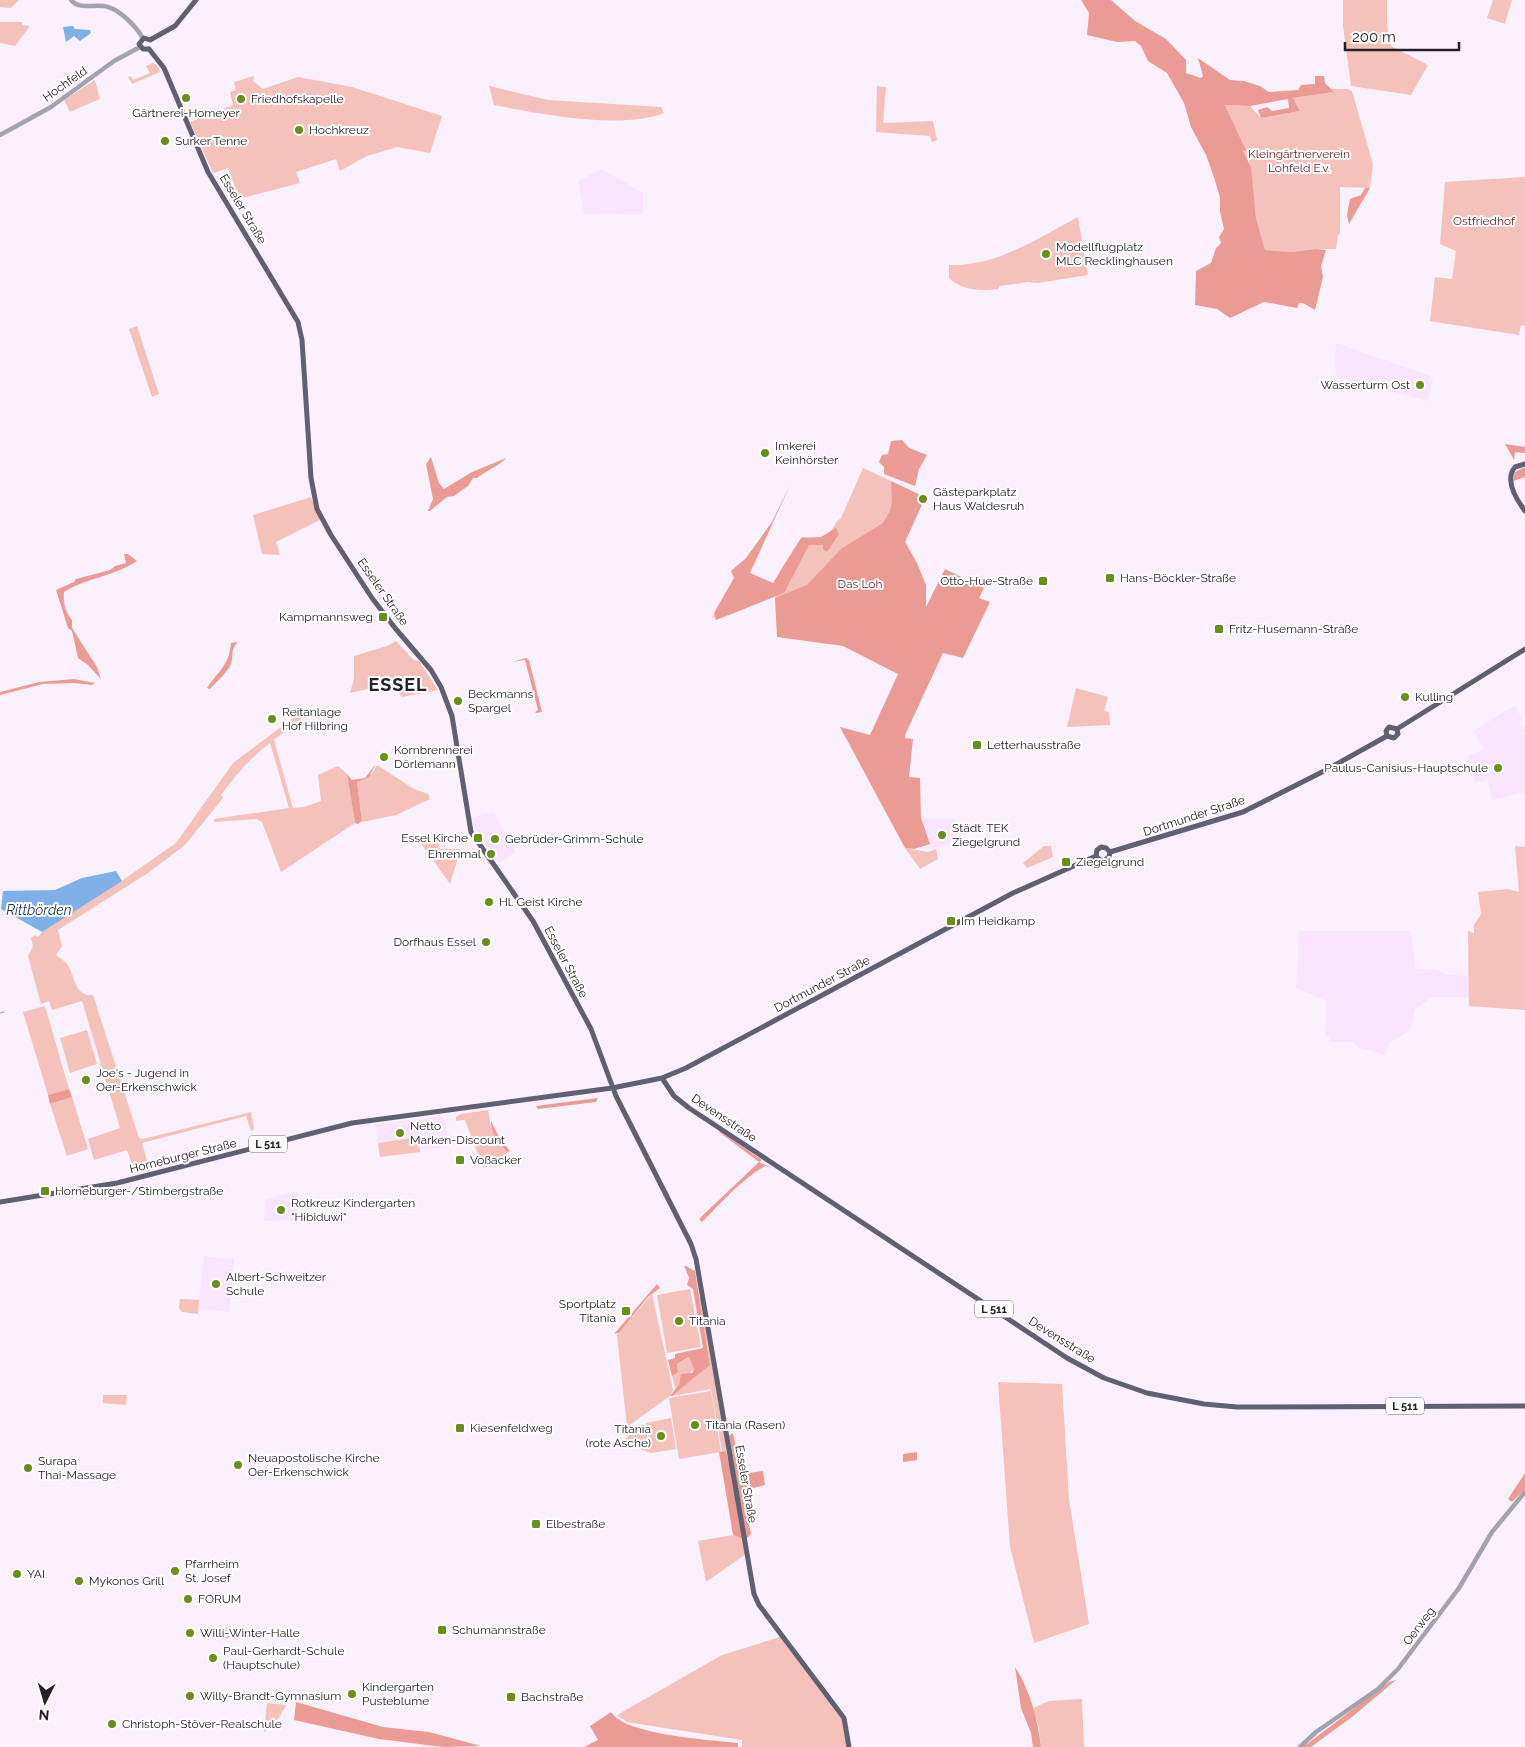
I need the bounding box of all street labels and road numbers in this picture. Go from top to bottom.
street label: Hochfeld [40,64,90,104]
street label: Esseler Straße [217,172,269,246]
street label: Esseler Straße [355,556,411,628]
street label: Dortmunder Straße [1141,793,1247,839]
street label: Esseler Straße [541,924,591,1000]
street label: Dortmunder Straße [772,953,872,1015]
street label: Devensstraße [689,1091,759,1145]
street label: Horneburger Straße [128,1136,238,1176]
road number: L 511 [249,1136,287,1152]
road number: L 511 [975,1300,1013,1318]
street label: Devensstraße [1026,1314,1098,1366]
road number: L 511 [1386,1398,1424,1414]
street label: Esseler Straße [732,1444,760,1524]
street label: Oerweg [1400,1604,1438,1648]

